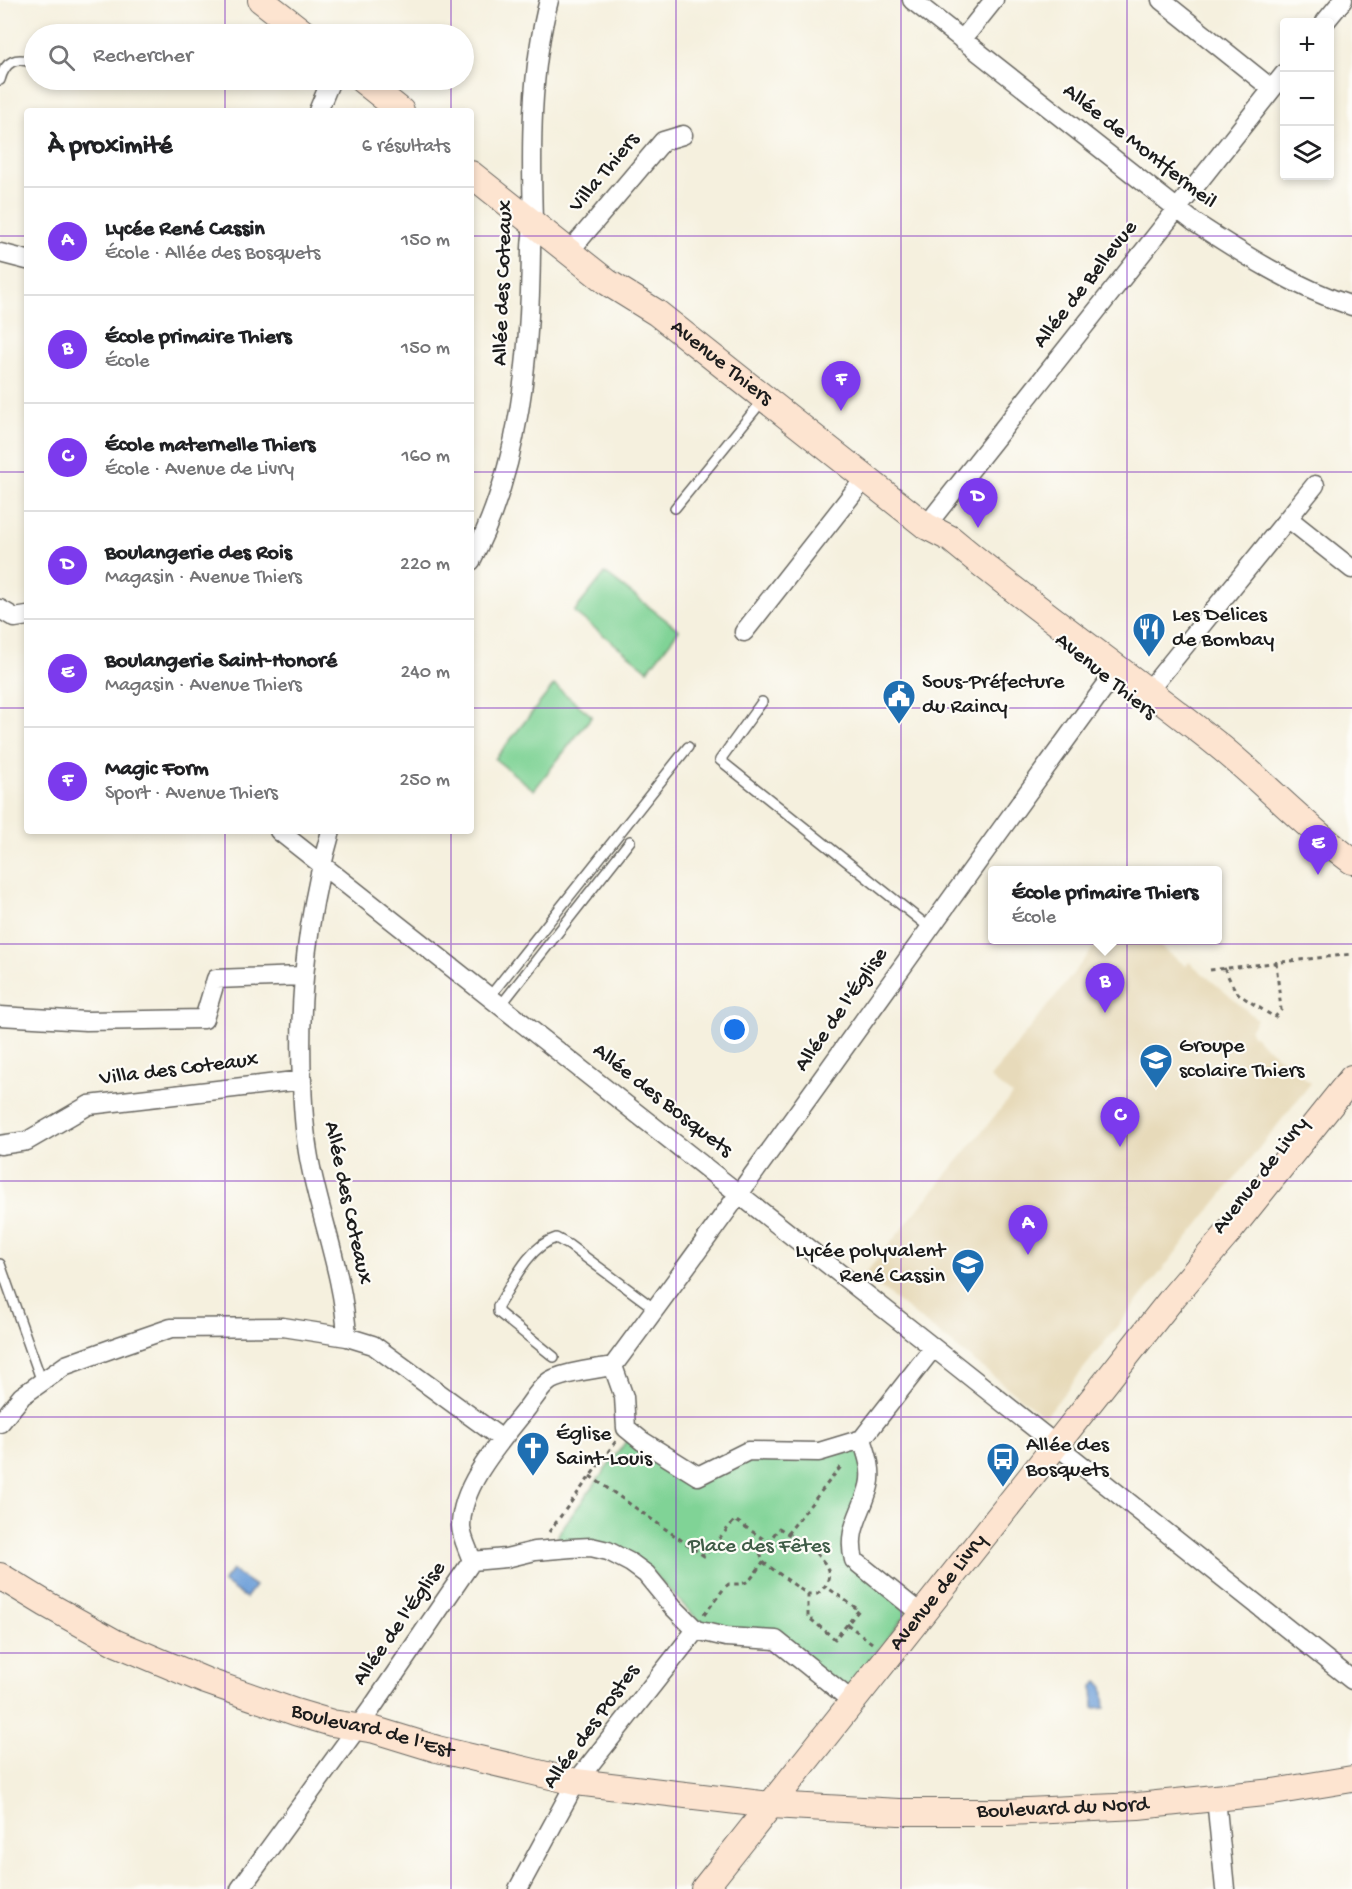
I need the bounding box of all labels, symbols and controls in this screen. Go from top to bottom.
map controls [1280,18,1334,180]
button: + [1280,18,1334,72]
search box [24,24,474,90]
icon: search [45,41,78,74]
text: Rechercher [93,44,193,70]
button: − [1280,72,1334,126]
street label: Allée de Montfermeil [1057,79,1221,215]
button: layers [1280,126,1334,180]
street label: Villa Thiers [563,127,647,219]
text: À proximité [48,132,172,163]
text: 6 résultats [362,136,450,159]
street label: Allée des Coteaux [488,199,520,366]
street label: Allée de Bellevue [1028,215,1144,354]
text: Lycée René Cassin [105,217,265,243]
text: A [62,230,73,253]
text: 150 m [401,230,450,253]
text: École · Allée des Bosquets [105,243,320,266]
street label: Avenue Thiers [664,315,778,413]
text: École primaire Thiers [105,325,292,351]
text: B [62,338,73,361]
text: 150 m [401,338,450,361]
text: École [105,351,149,374]
pin: F [822,362,860,411]
text: École maternelle Thiers [105,433,315,459]
text: C [62,446,73,469]
text: 160 m [401,446,450,469]
text: École · Avenue de Livry [105,459,294,482]
pin: D [958,478,998,528]
text: Boulangerie des Rois [105,541,292,567]
text: D [61,554,74,577]
text: 220 m [400,554,450,577]
text: Magasin · Avenue Thiers [105,567,302,590]
place label: Les Delices de Bombay [1172,603,1275,654]
restaurant icon: Les Delices de Bombay [1131,611,1167,658]
street label: Avenue Thiers [1049,628,1162,727]
text: Boulangerie Saint-Honoré [105,649,337,675]
text: E [61,662,74,685]
text: 240 m [400,662,450,685]
place label: Sous-Préfecture du Raincy [922,670,1065,721]
text: Magasin · Avenue Thiers [105,675,302,698]
public building icon: Sous-Préfecture du Raincy [881,678,917,725]
text: Magic Form [105,757,209,783]
text: F [62,770,73,793]
text: 250 m [399,770,450,793]
text: Sport · Avenue Thiers [105,783,278,806]
pin: E [1298,826,1338,875]
popup [988,866,1222,944]
text: École primaire Thiers [1012,881,1198,907]
text: École [1012,907,1056,930]
street label: Allée de l'Église [790,942,895,1077]
pin: B [1086,964,1124,1013]
your location [720,1015,749,1044]
place label: Groupe scolaire Thiers [1179,1034,1305,1085]
street label: Allée des Bosquets [587,1038,738,1164]
school or university icon: Groupe scolaire Thiers [1138,1042,1174,1089]
street label: Villa des Coteaux [97,1047,260,1093]
pin: C [1100,1098,1140,1147]
street label: Avenue de Livry [1207,1112,1315,1240]
street label: Allée des Coteaux [317,1119,377,1287]
pin: A [1008,1206,1048,1255]
place label: Lycée polyvalent René Cassin [795,1239,947,1290]
school or university icon: Lycée polyvalent René Cassin [950,1247,986,1294]
place label: Église Saint-Louis [556,1422,653,1473]
church icon: Église Saint-Louis [515,1430,551,1477]
place label: Allée des Bosquets [1025,1433,1110,1484]
bus stop icon: Allée des Bosquets [985,1441,1021,1488]
street label: Avenue de Livry [884,1529,993,1656]
park label: Place des Fêtes [687,1534,831,1560]
street label: Allée de l'Église [348,1556,453,1691]
street label: Allée des Postes [538,1659,647,1795]
street label: Boulevard de l'Est [287,1698,458,1766]
street label: Boulevard du Nord [976,1792,1152,1825]

